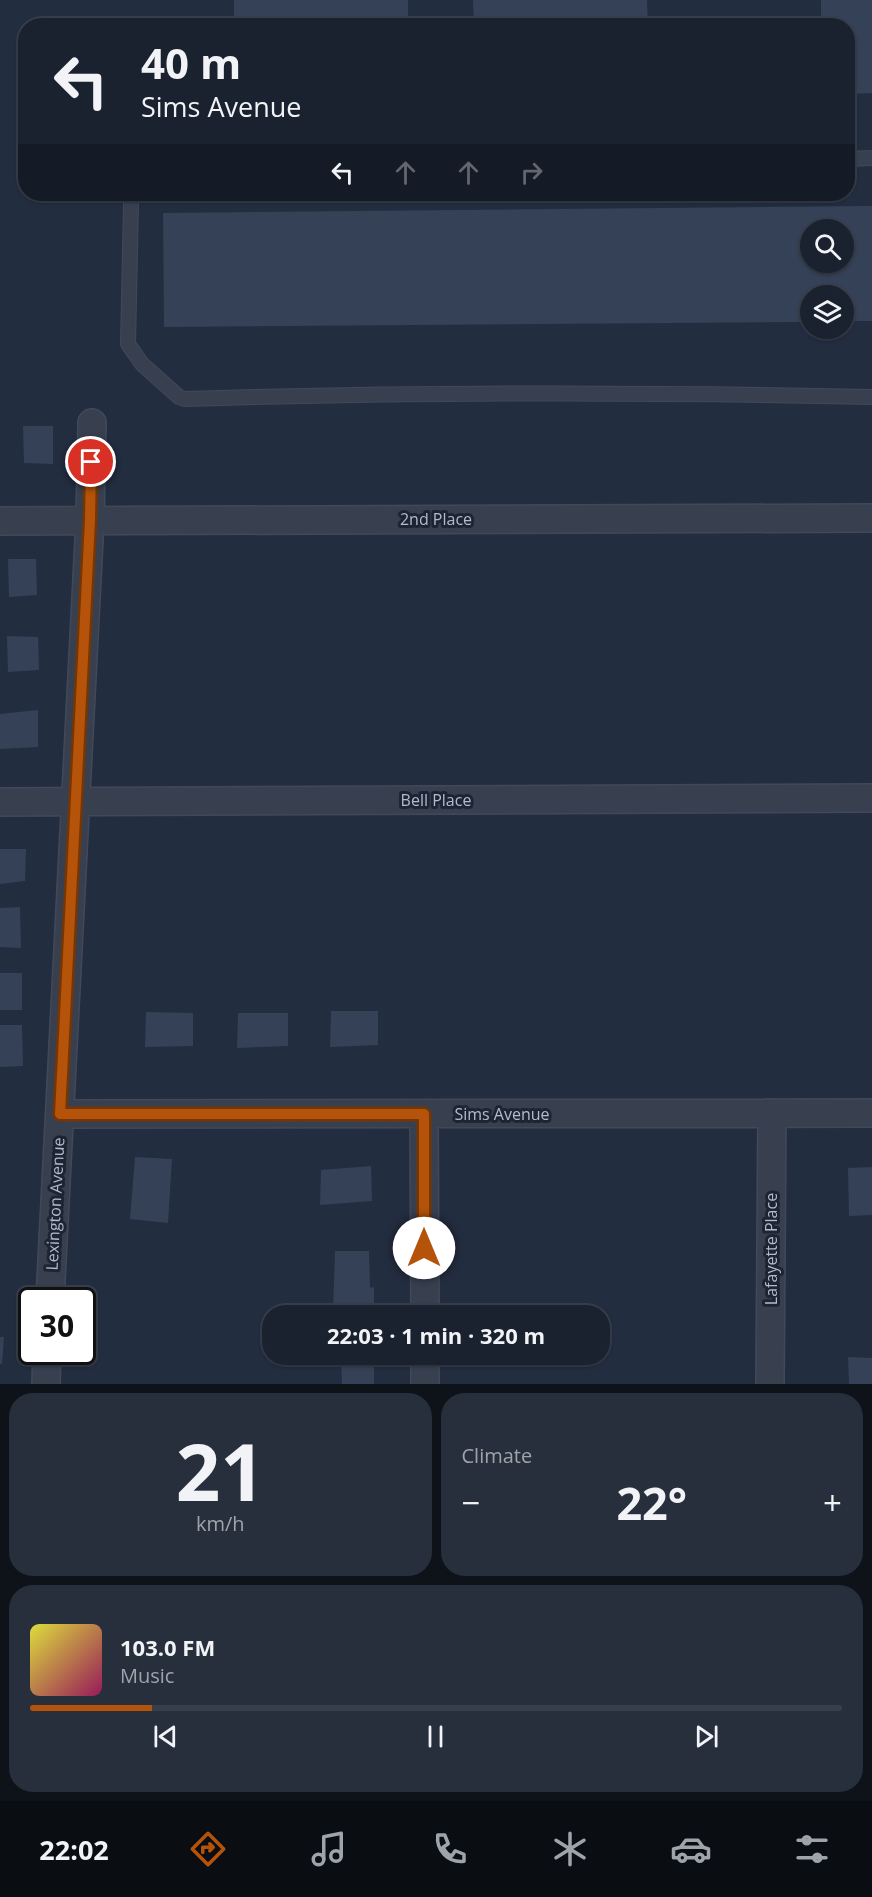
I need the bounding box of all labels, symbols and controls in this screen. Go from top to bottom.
text: 40 m [141,34,241,91]
icon: left [42,42,120,120]
text: Sims Avenue [141,88,302,125]
icon: left [326,156,359,189]
icon: ahead [389,156,422,189]
icon: ahead [452,156,485,189]
icon: right [515,156,548,189]
map controls [800,219,854,339]
button: search [800,219,854,273]
button: layers [800,285,854,339]
pin [65,436,116,487]
icon: arrive [74,445,107,478]
street label: 2nd Place [400,508,472,530]
street label: Bell Place [401,789,471,811]
street label: Sims Avenue [454,1103,550,1125]
street label: Lexington Avenue [41,1137,69,1271]
street label: Lafayette Place [760,1193,782,1305]
position arrow [392,1216,456,1280]
speed limit sign: 30 [18,1287,96,1365]
text: 22:03 · 1 min · 320 m [327,1320,545,1350]
text: 21 [176,1418,265,1524]
text: Climate [462,1442,532,1469]
text: 22° [616,1472,687,1533]
text: − [462,1480,480,1525]
text: + [823,1480,842,1525]
text: km/h [196,1510,245,1537]
text: 103.0 FM [120,1632,215,1662]
text: Music [120,1662,174,1689]
icon: previous [149,1720,182,1753]
icon: pause [419,1720,452,1753]
icon: next [690,1720,723,1753]
icon: directions [187,1828,229,1870]
icon: music [308,1828,350,1870]
icon: phone [429,1828,471,1870]
icon: climate [549,1828,591,1870]
icon: car [670,1828,712,1870]
icon: filters [791,1828,833,1870]
text: 22:02 [39,1831,109,1868]

